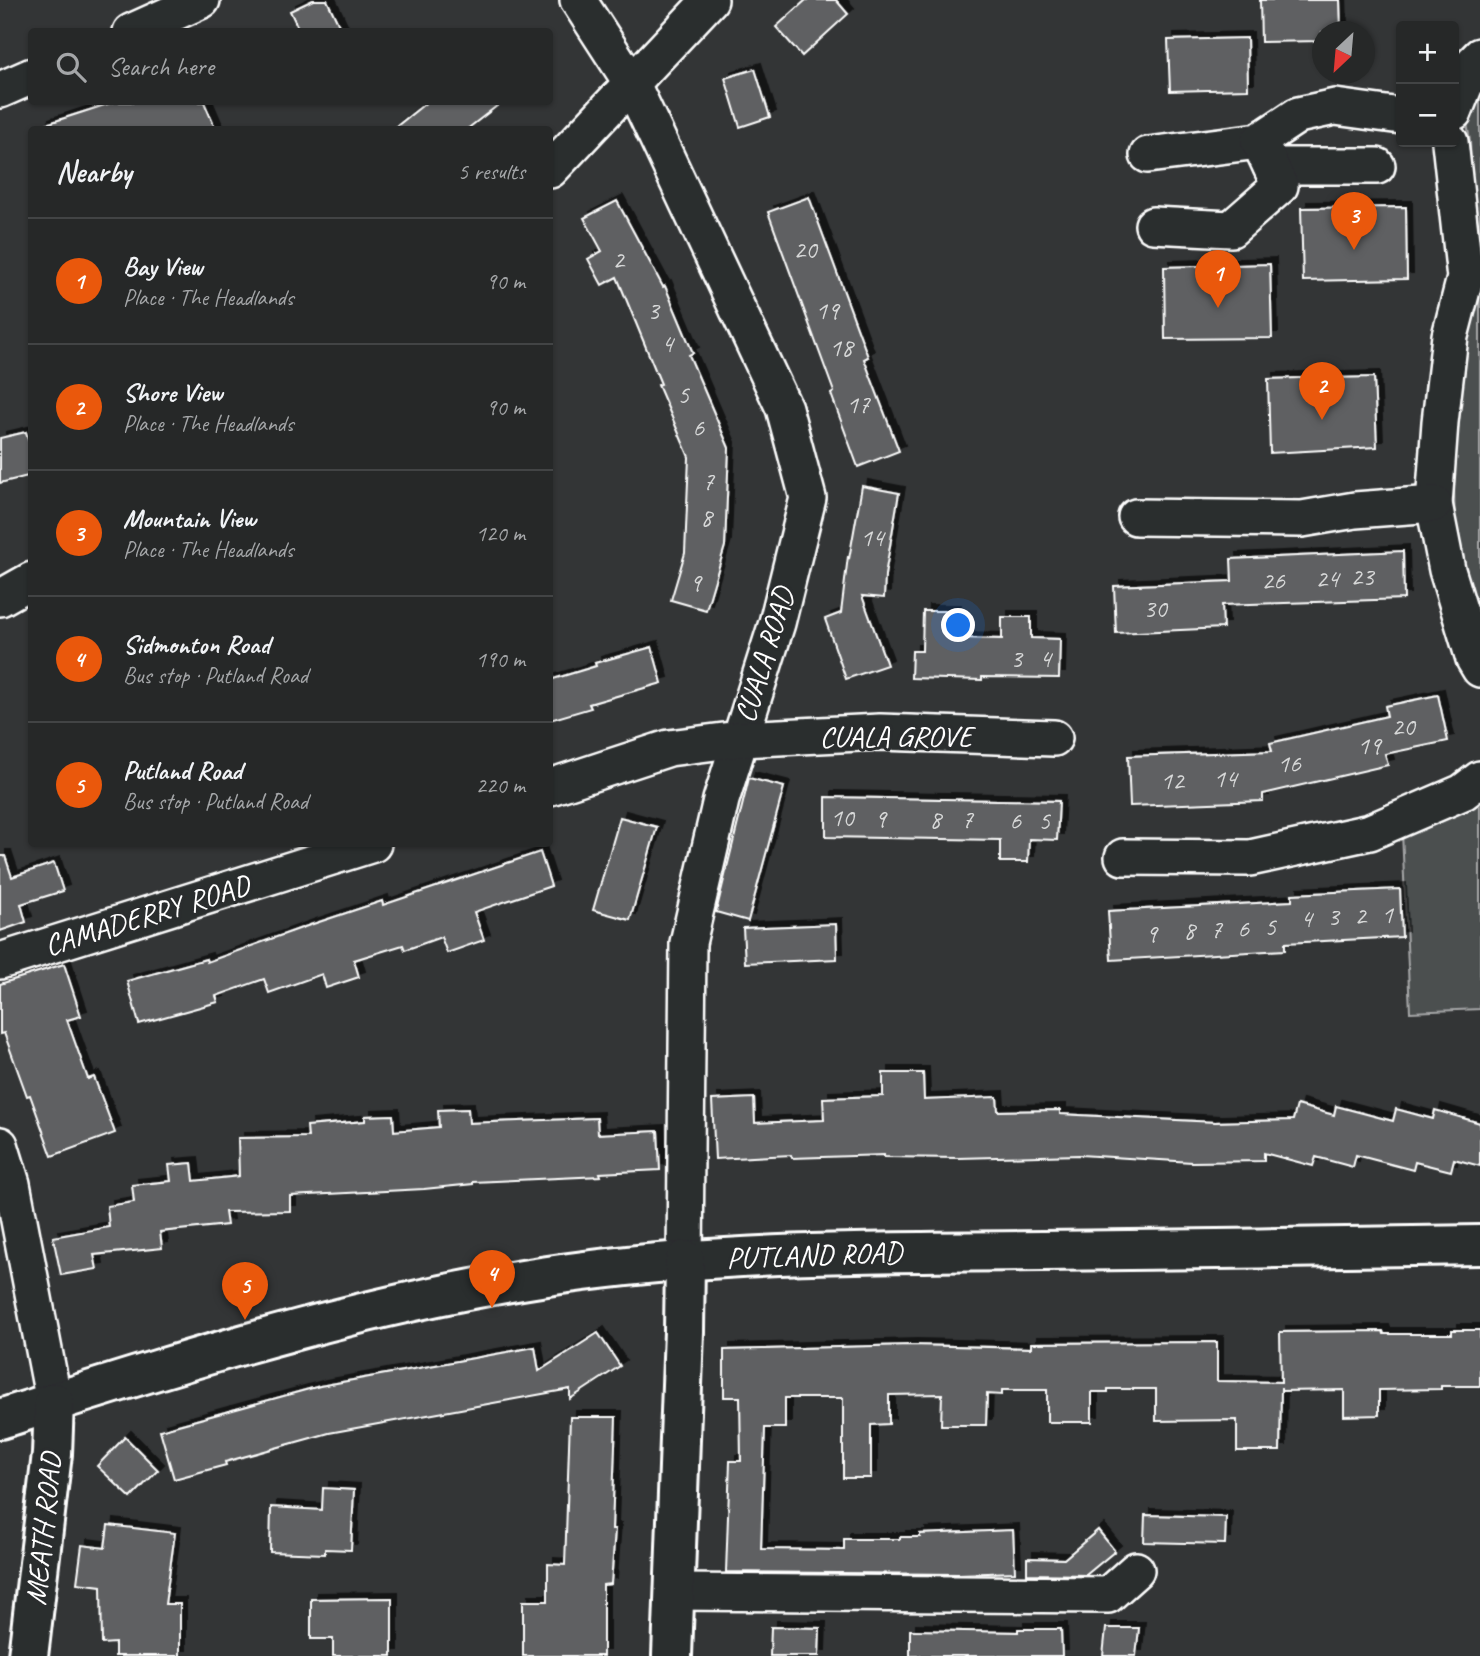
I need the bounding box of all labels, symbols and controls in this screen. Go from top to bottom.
north arrow [1312,21,1375,84]
map controls [1396,21,1459,147]
button: + [1396,21,1459,84]
search box [28,28,553,105]
icon: search [52,48,90,86]
text: Search here [108,50,214,83]
button: − [1396,84,1459,147]
text: Nearby [56,153,132,191]
text: 5 results [458,157,525,186]
pin: 3 [1331,192,1377,250]
house number: 20 [793,233,819,266]
house number: 2 [612,243,626,276]
text: Bay View [123,250,203,283]
pin: 1 [1195,250,1241,308]
text: 1 [74,267,84,296]
text: 90 m [486,267,525,296]
text: Place · The Headlands [123,283,294,312]
house number: 3 [647,294,661,327]
house number: 19 [815,294,841,327]
house number: 4 [661,327,675,360]
house number: 18 [829,331,855,364]
pin: 2 [1299,362,1345,420]
text: Shore View [123,376,222,409]
house number: 5 [677,378,690,411]
house number: 17 [846,388,871,421]
text: 2 [74,393,84,422]
text: 90 m [486,393,525,422]
text: Place · The Headlands [123,409,294,438]
house number: 6 [692,411,705,444]
house number: 7 [702,465,715,498]
house number: 8 [700,501,714,534]
text: Mountain View [123,502,256,535]
text: 3 [74,519,84,548]
text: 120 m [476,519,525,548]
house number: 14 [860,521,886,554]
text: Place · The Headlands [123,535,294,564]
house number: 23 [1350,560,1376,593]
house number: 24 [1315,562,1341,595]
house number: 26 [1261,564,1286,597]
house number: 9 [689,566,703,599]
street label: CUALA ROAD [726,580,803,727]
house number: 30 [1143,592,1169,625]
your location [941,608,975,642]
text: Sidmonton Road [123,628,270,661]
house number: 3 [1010,642,1024,675]
house number: 4 [1039,642,1053,675]
text: 4 [74,645,84,674]
text: 190 m [476,645,525,674]
text: Bus stop · Putland Road [123,661,308,690]
house number: 20 [1391,710,1417,743]
street label: CUALA GROVE [820,717,976,755]
house number: 19 [1357,729,1383,762]
house number: 16 [1277,747,1302,780]
text: Putland Road [123,754,242,787]
house number: 14 [1213,762,1239,795]
house number: 12 [1160,764,1186,797]
text: 5 [74,771,84,800]
text: 220 m [476,771,525,800]
text: Bus stop · Putland Road [123,787,308,816]
house number: 10 [830,801,856,834]
house number: 9 [874,802,888,835]
house number: 8 [929,803,943,836]
house number: 7 [961,803,974,836]
house number: 6 [1009,804,1022,837]
house number: 5 [1038,804,1051,837]
street label: CAMADERRY ROAD [40,865,257,964]
house number: 1 [1381,898,1394,931]
house number: 2 [1354,899,1368,932]
house number: 3 [1327,900,1341,933]
house number: 4 [1300,902,1314,935]
house number: 5 [1264,910,1277,943]
house number: 6 [1237,912,1250,945]
house number: 7 [1210,913,1223,946]
house number: 8 [1183,914,1197,947]
house number: 9 [1145,917,1159,950]
street label: PUTLAND ROAD [726,1233,905,1277]
pin: 4 [469,1250,515,1308]
pin: 5 [222,1262,268,1320]
street label: MEATH ROAD [16,1448,70,1607]

